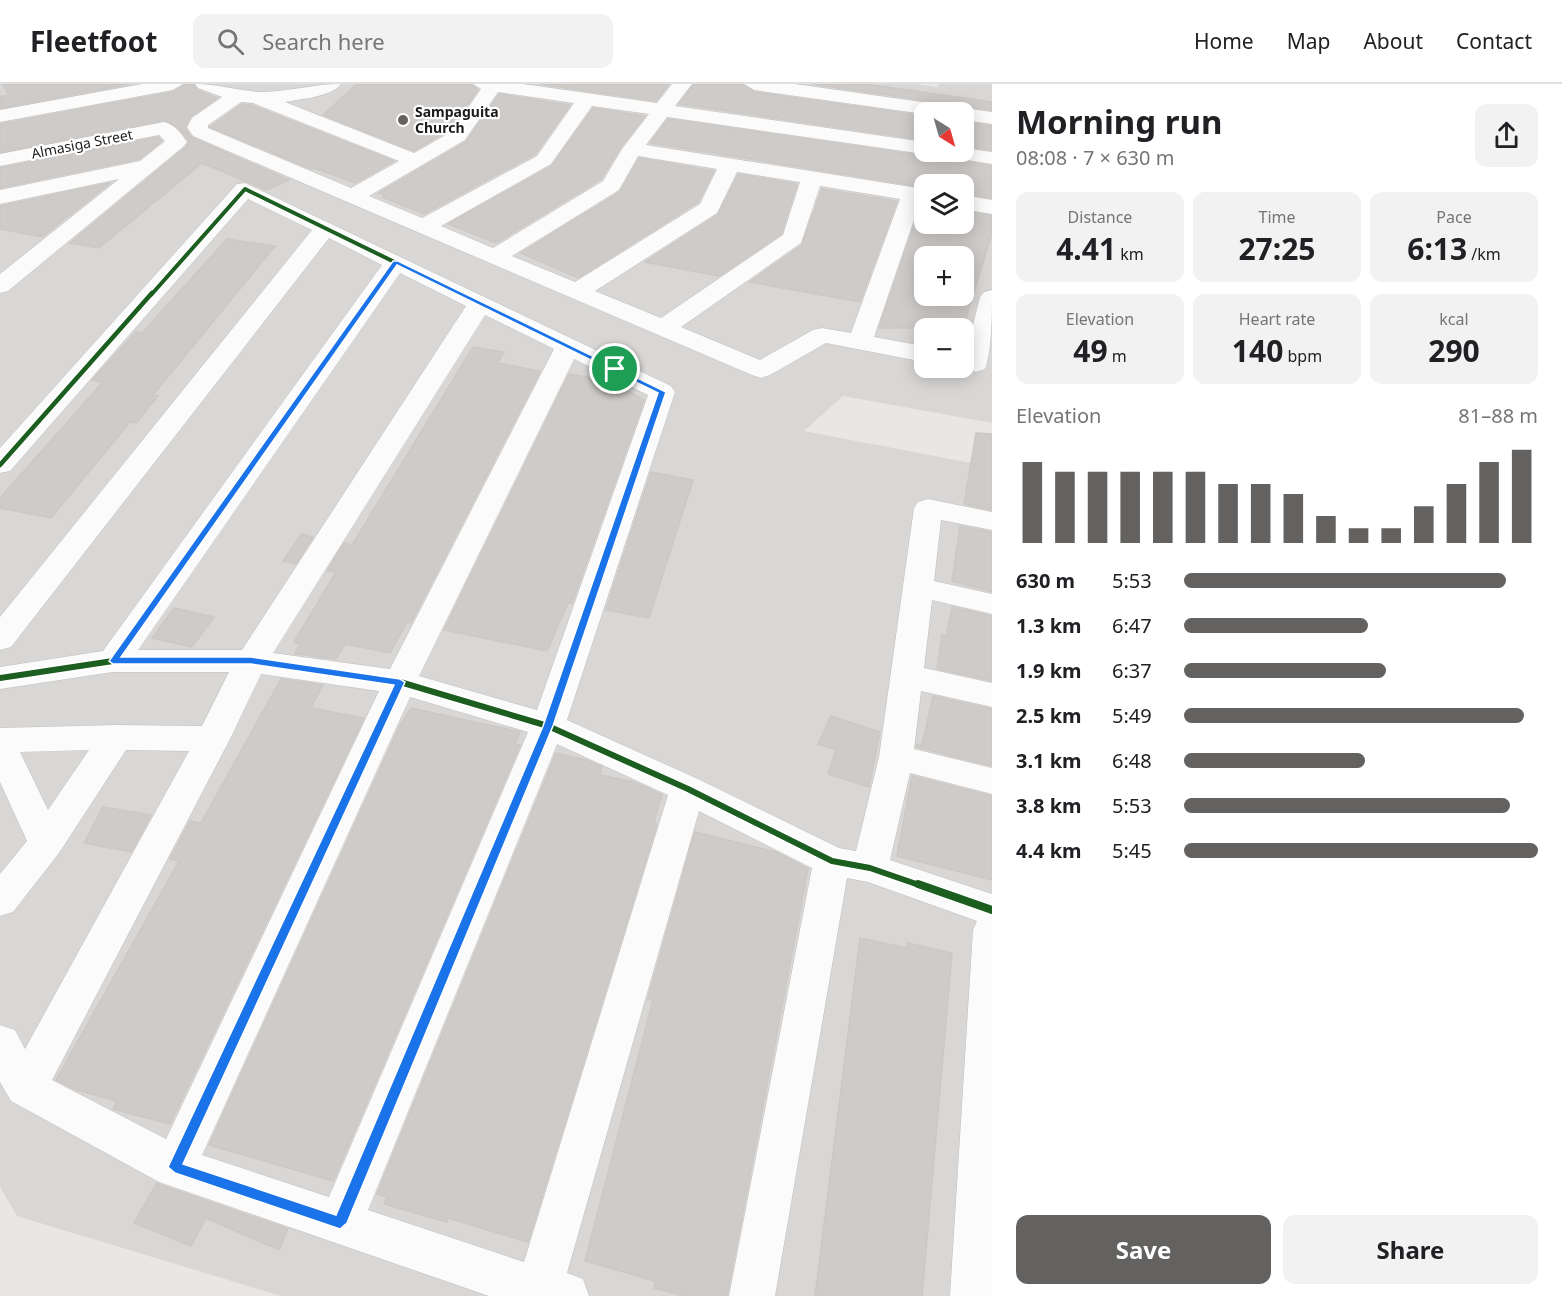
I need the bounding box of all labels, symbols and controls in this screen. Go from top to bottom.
search box [193,14,613,68]
text: Fleetfoot [30,22,157,60]
icon: search [214,25,247,58]
text: Search here [262,26,385,56]
text: Home [1194,27,1254,55]
text: Map [1287,27,1330,55]
text: About [1363,27,1423,55]
text: Contact [1456,27,1532,55]
text: Morning run [1016,99,1222,144]
place label: Sampaguita Church [415,102,499,137]
north arrow [914,102,974,162]
map controls [914,102,974,378]
button: share [1475,104,1538,167]
marker: Sampaguita Church [396,113,410,127]
street label: Almasiga Street [30,124,134,163]
text: 08:08 · 7 × 630 m [1016,144,1174,171]
button: layers [914,174,974,234]
text: Distance [1068,206,1132,228]
text: Time [1258,206,1296,228]
text: Pace [1436,206,1472,228]
text: 4.41 [1056,228,1116,269]
text: 27:25 [1238,228,1316,269]
text: 6:13 [1407,228,1467,269]
text: km [1116,243,1144,265]
text: /km [1467,243,1501,265]
button: + [914,246,974,306]
text: Elevation [1066,308,1134,330]
text: Heart rate [1239,308,1315,330]
text: kcal [1439,308,1469,330]
button: − [914,318,974,378]
text: 49 [1073,330,1108,371]
text: 140 [1232,330,1283,371]
text: 290 [1428,330,1480,371]
pin [589,343,640,394]
text: m [1108,345,1127,367]
text: bpm [1283,345,1322,367]
icon: arrive [598,352,631,385]
text: Elevation [1016,402,1101,429]
text: 81–88 m [1458,402,1538,429]
text: 630 m [1016,567,1075,594]
text: 5:53 [1112,567,1152,594]
text: 1.3 km [1016,612,1082,639]
text: 6:47 [1112,612,1152,639]
text: 1.9 km [1016,657,1082,684]
text: 6:37 [1112,657,1152,684]
text: 2.5 km [1016,702,1082,729]
text: 5:49 [1112,702,1152,729]
text: 3.1 km [1016,747,1082,774]
text: 6:48 [1112,747,1152,774]
text: 3.8 km [1016,792,1082,819]
text: 5:53 [1112,792,1152,819]
text: 4.4 km [1016,837,1082,864]
text: 5:45 [1112,837,1152,864]
button: Save [1016,1215,1271,1284]
button: Share [1283,1215,1538,1284]

